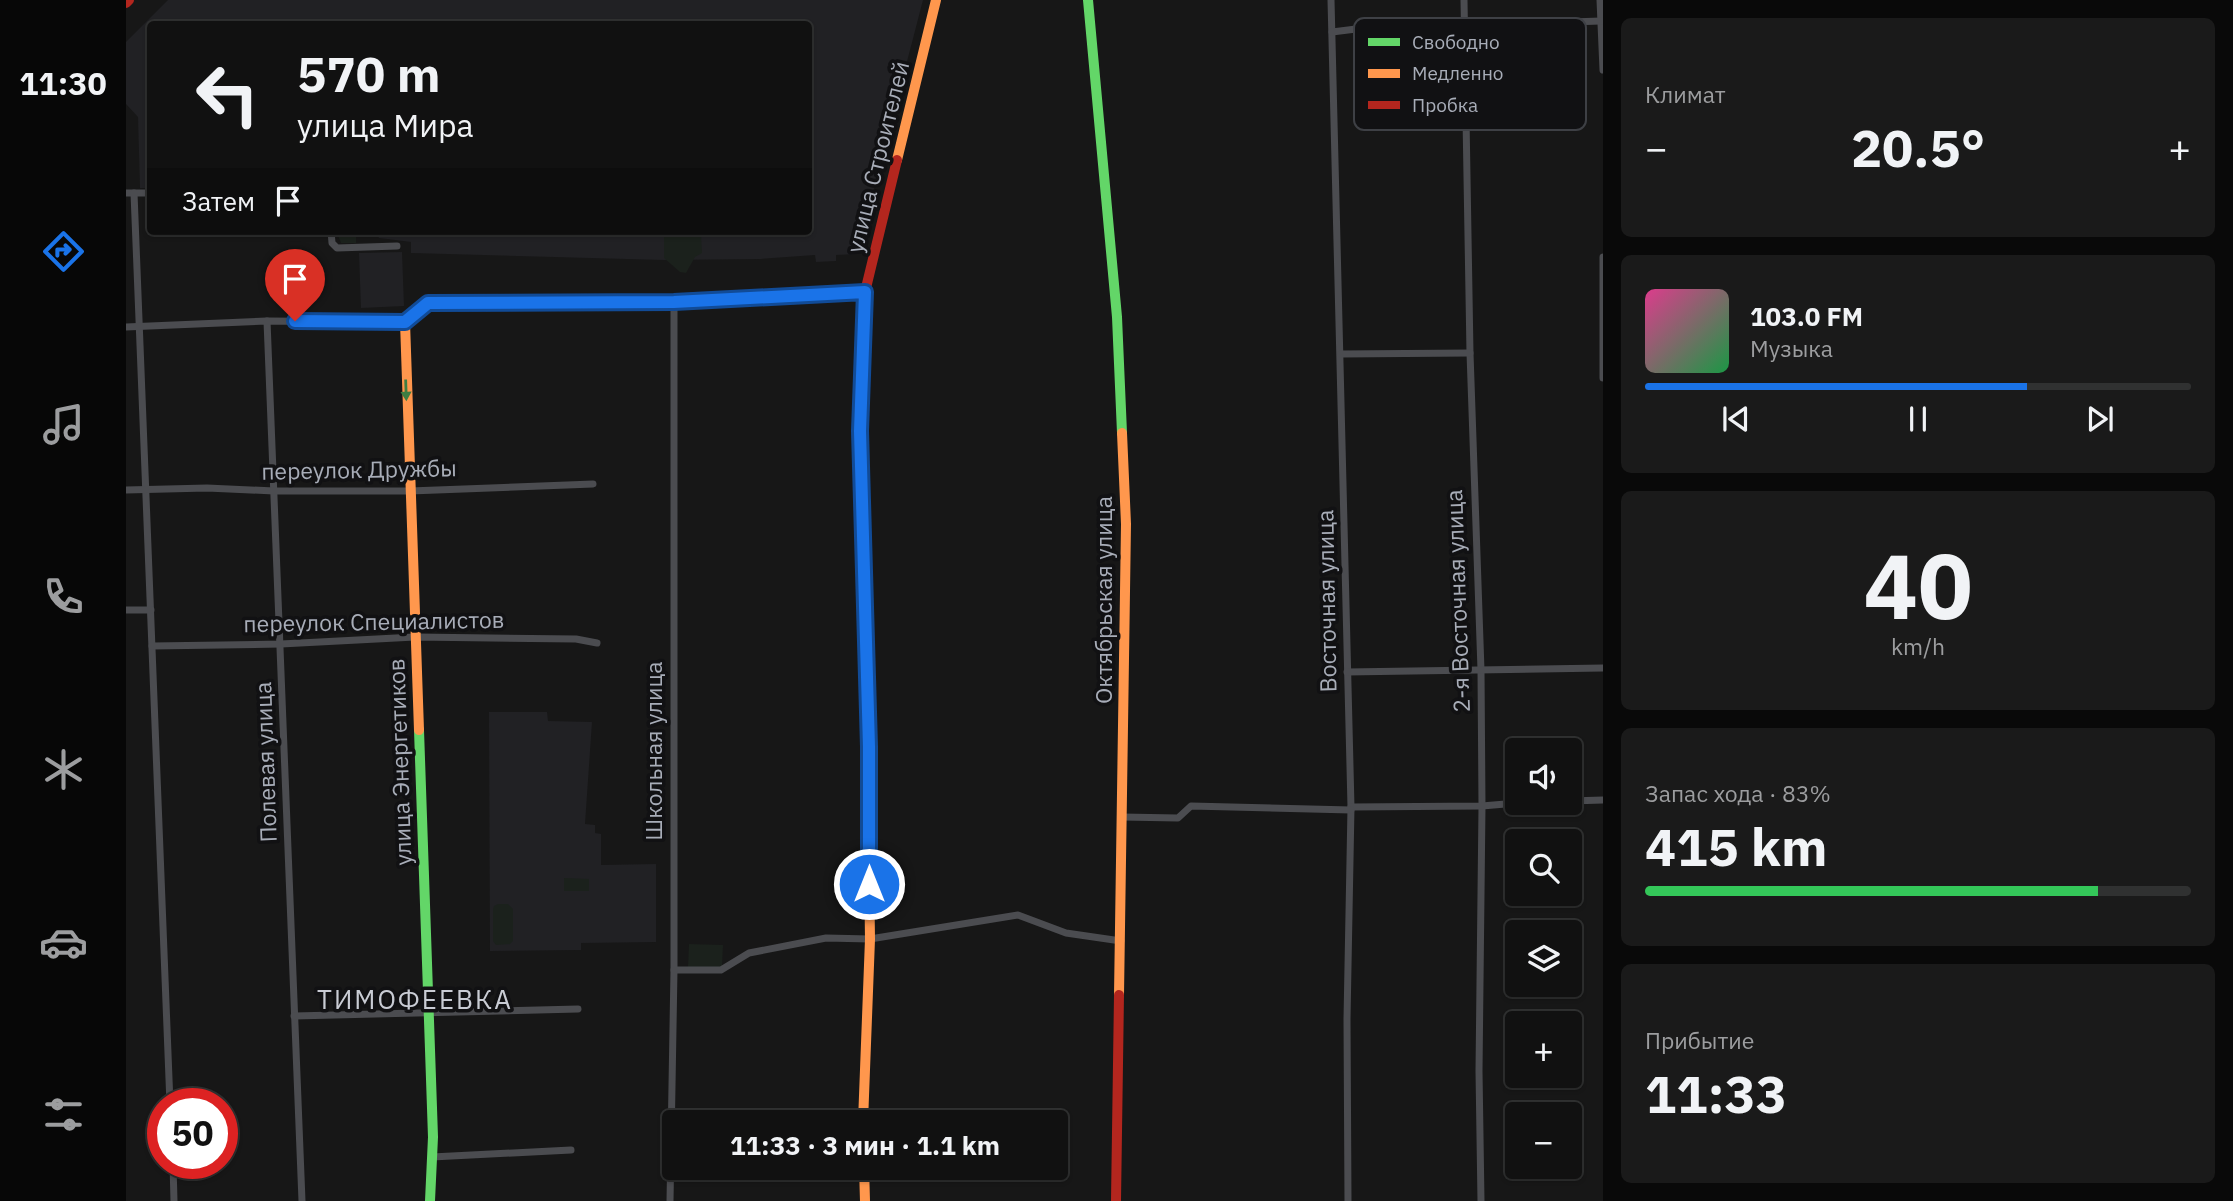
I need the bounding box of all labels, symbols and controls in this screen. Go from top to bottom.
legend [1354,18,1586,130]
text: Свободно [1412,30,1500,54]
text: 570 m [297,42,441,105]
icon: left [182,49,273,140]
street label: улица Строителей [839,58,915,256]
text: Медленно [1412,61,1503,85]
text: 11:30 [19,62,107,104]
text: Климат [1645,79,1726,109]
text: Пробка [1412,93,1478,117]
text: улица Мира [297,104,474,146]
text: 20.5° [1851,114,1985,181]
text: − [1645,123,1668,172]
text: + [2168,123,2191,172]
icon: arrive [269,182,307,220]
text: Затем [182,184,255,218]
icon: directions [39,227,88,276]
pin [265,249,325,321]
icon: arrive [276,260,314,298]
text: 103.0 FM [1750,299,1863,333]
text: Музыка [1750,333,1833,363]
one-way arrow [401,379,412,401]
icon: music [39,400,88,449]
icon: previous [1717,400,1755,438]
icon: pause [1899,400,1937,438]
icon: next [2081,400,2119,438]
street label: переулок Дружбы [261,452,457,486]
street label: 2-я Восточная улица [1438,489,1476,713]
street label: Октябрьская улица [1088,496,1118,704]
street label: Восточная улица [1309,509,1343,693]
text: 40 [1863,526,1973,644]
icon: phone [39,572,88,621]
street label: переулок Специалистов [243,604,505,638]
text: km/h [1891,631,1945,661]
street label: улица Энергетиков [380,658,418,866]
street label: Школьная улица [638,661,668,841]
street label: Полевая улица [247,681,283,843]
map controls [1505,738,1582,1179]
button: sound [1505,738,1582,815]
icon: climate [39,745,88,794]
text: Запас хода · 83% [1645,778,1831,808]
text: 415 km [1645,813,1827,880]
button: search [1505,829,1582,906]
position arrow [832,847,906,921]
icon: car [39,918,88,967]
button: layers [1505,920,1582,997]
district label: ТИМОФЕЕВКА [317,982,513,1016]
button: + [1505,1011,1582,1088]
text: Прибытие [1645,1025,1754,1055]
text: 11:33 [1645,1060,1787,1127]
speed limit sign: 50 [147,1088,238,1179]
icon: filters [39,1090,88,1139]
button: − [1505,1102,1582,1179]
text: 11:33 · 3 мин · 1.1 km [730,1128,1000,1162]

